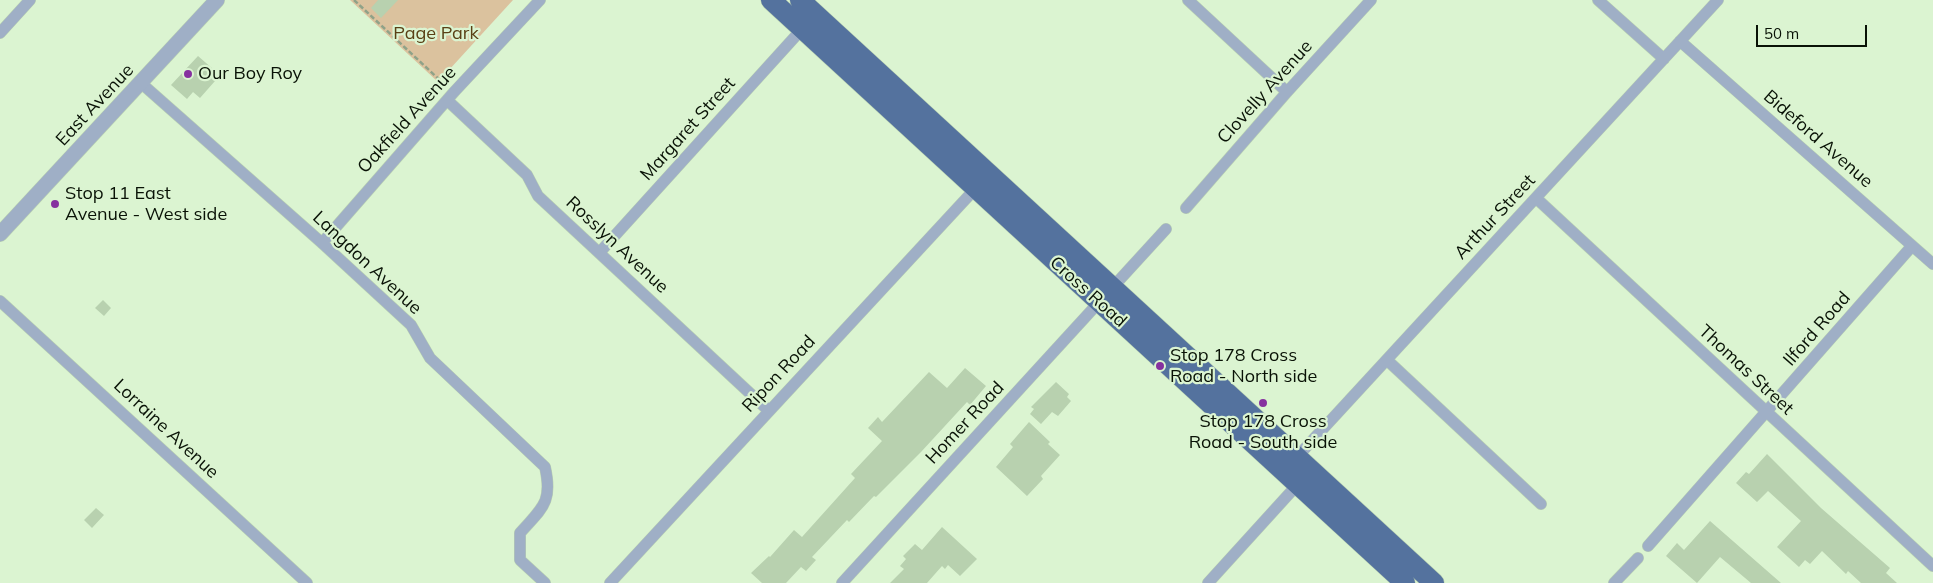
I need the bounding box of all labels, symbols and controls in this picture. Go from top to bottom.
scale bar [1758,15,1869,47]
park label: Page Park [393,23,479,45]
text: 50 m [1764,24,1799,43]
street label: Clovelly Avenue [1213,36,1317,148]
street label: East Avenue [52,60,138,150]
street label: Oakfield Avenue [353,62,461,178]
place label: Our Boy Roy [198,63,302,85]
marker: Our Boy Roy [182,68,194,80]
street label: Margaret Street [636,73,740,185]
street label: Bideford Avenue [1759,86,1877,192]
street label: Arthur Street [1450,170,1540,264]
place label: Stop 11 East Avenue - West side [65,183,227,225]
street label: Rosslyn Avenue [561,192,673,298]
marker: Stop 11 East Avenue - West side [49,198,61,210]
street label: Langdon Avenue [308,207,426,319]
street label: Cross Road [1045,252,1131,332]
street label: Ilford Road [1779,288,1855,370]
street label: Thomas Street [1694,321,1798,419]
street label: Ripon Road [738,331,820,417]
place label: Stop 178 Cross Road - North side [1170,345,1317,388]
marker: Stop 178 Cross Road - North side [1154,360,1166,372]
street label: Lorraine Avenue [109,375,223,483]
street label: Homer Road [921,377,1009,469]
marker: Stop 178 Cross Road - South side [1257,397,1269,409]
place label: Stop 178 Cross Road - South side [1189,411,1337,454]

